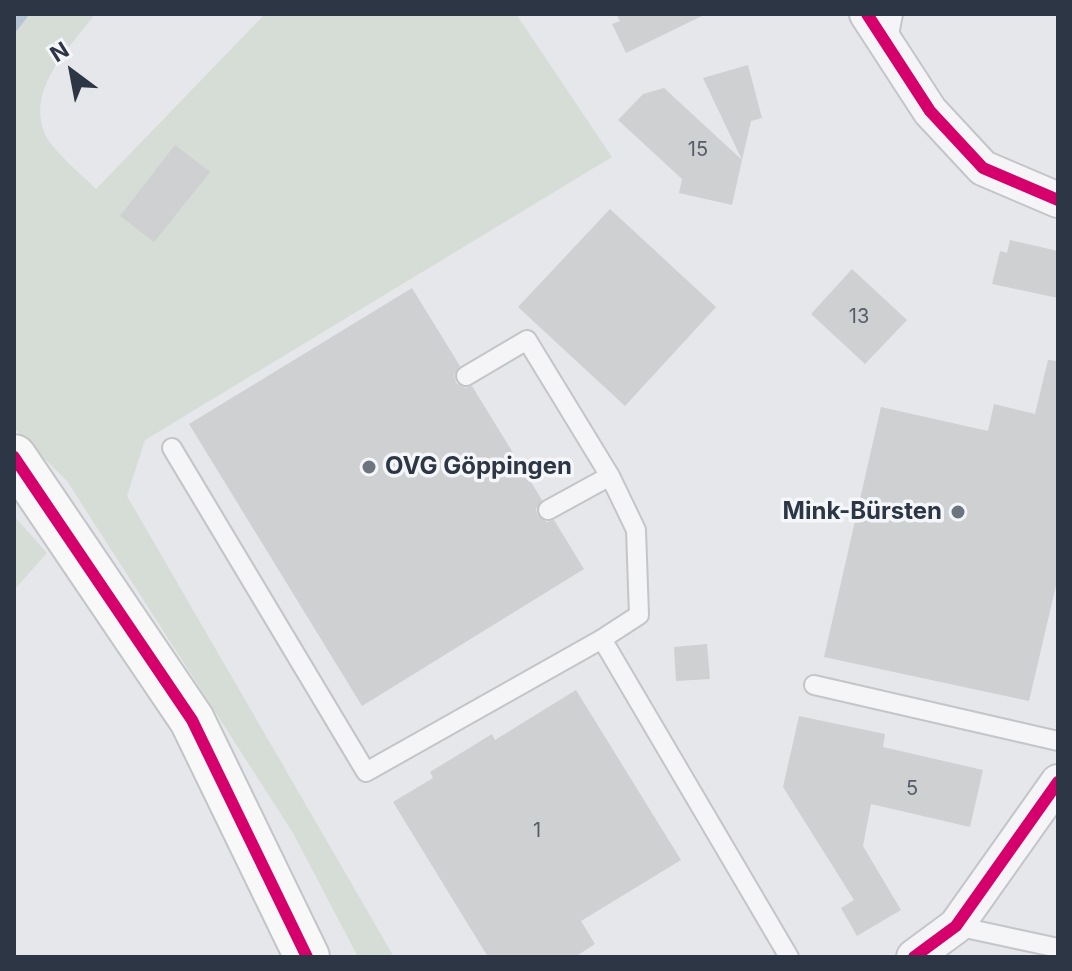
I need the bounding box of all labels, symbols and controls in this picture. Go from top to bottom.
north arrow [32,32,112,112]
text: N [45,36,73,67]
house number: 15 [688,138,708,162]
house number: 13 [849,305,869,329]
place label: OVG Göppingen [385,453,572,481]
marker: OVG Göppingen [360,458,378,476]
place label: Mink-Bürsten [783,498,942,526]
marker: Mink-Bürsten [949,503,967,521]
house number: 5 [906,777,918,801]
house number: 1 [533,819,541,843]

